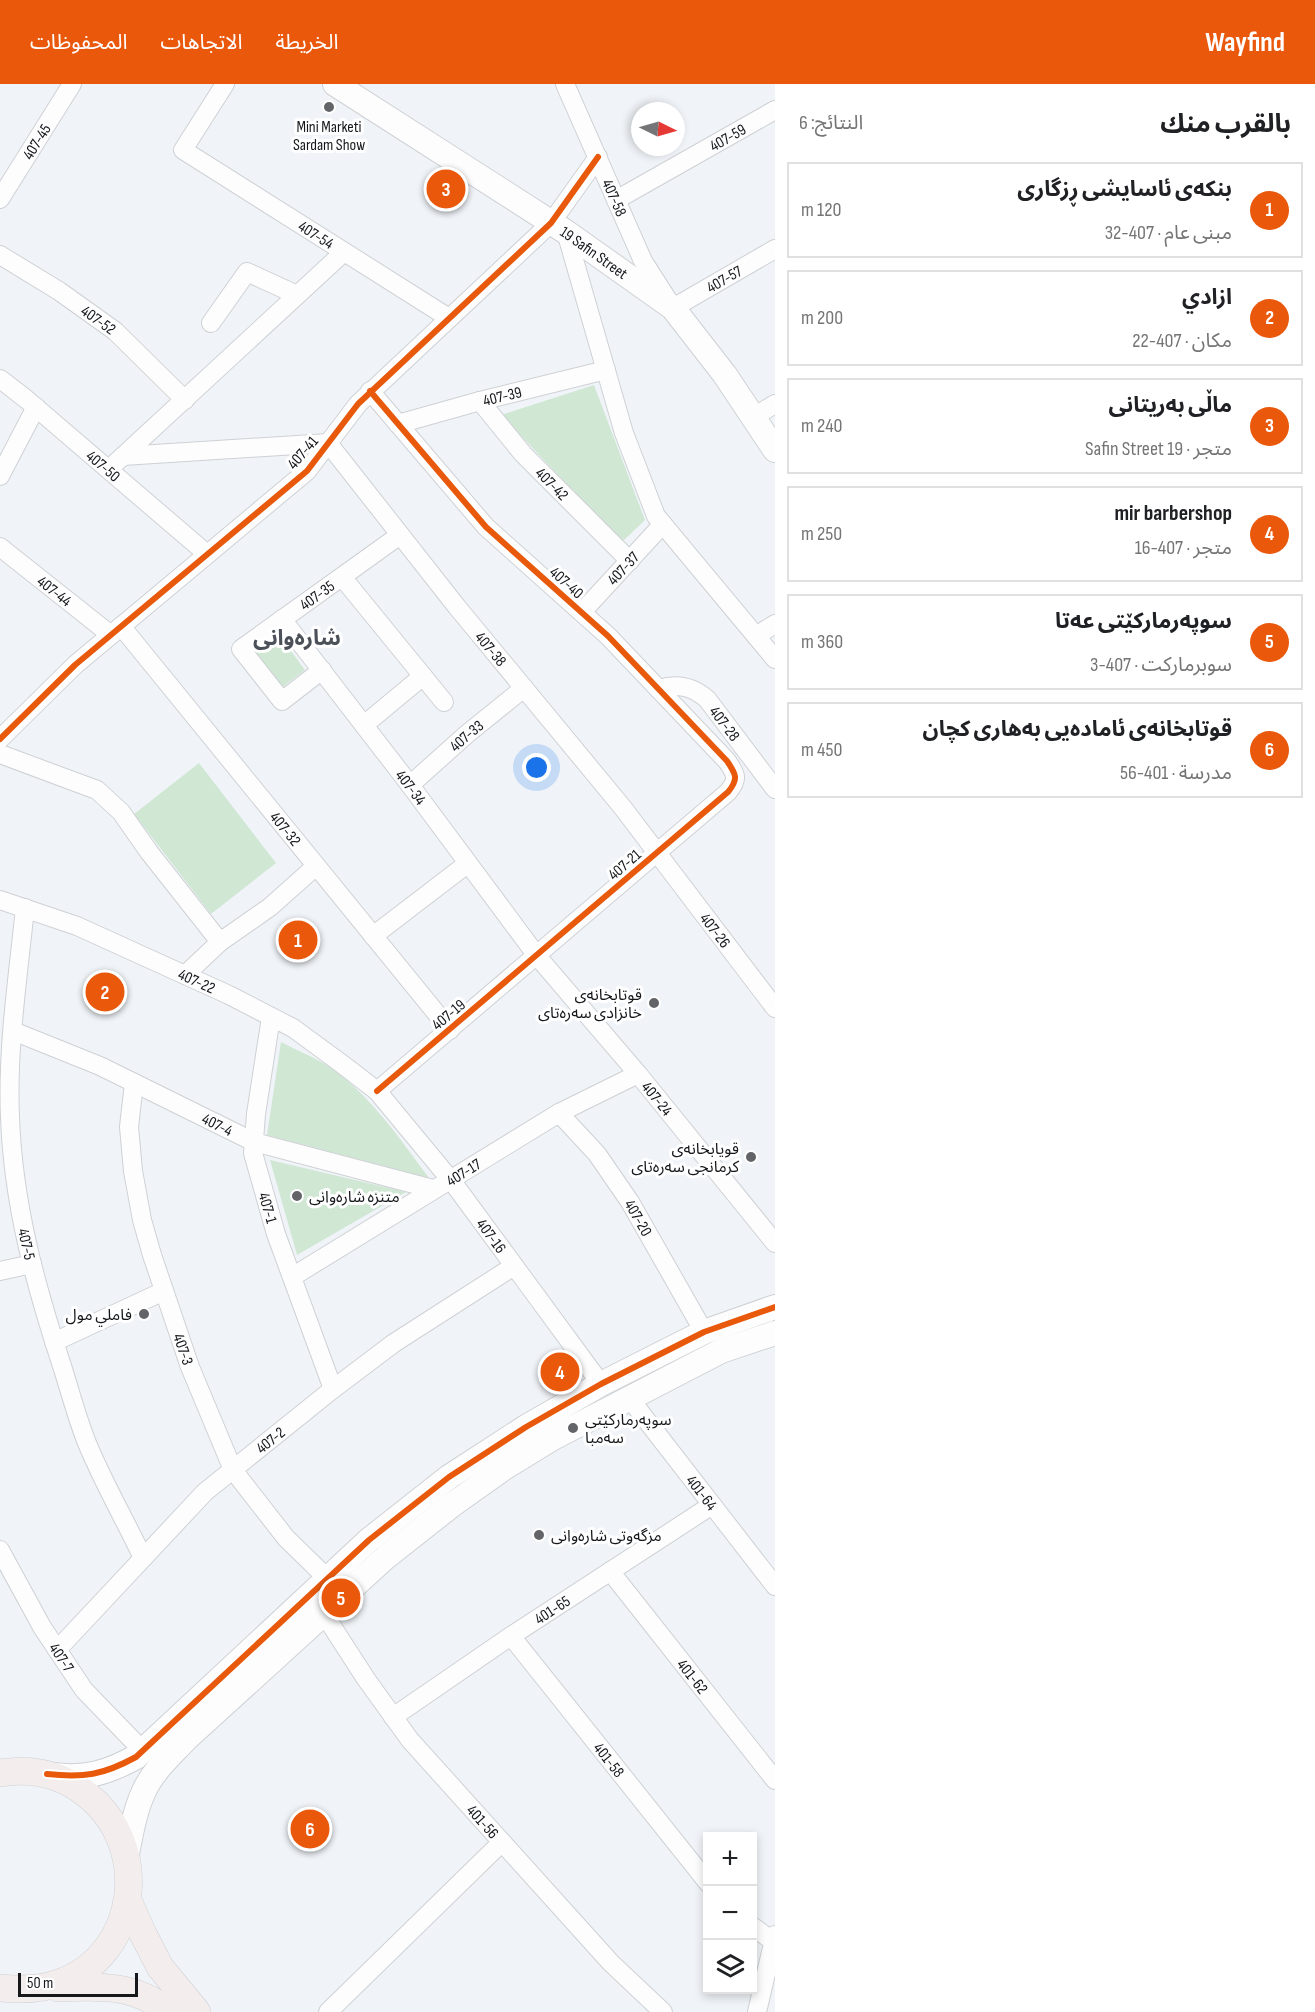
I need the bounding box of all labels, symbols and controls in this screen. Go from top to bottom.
text: Wayfind [1205,26,1285,59]
text: المحفوظات [30,30,127,55]
text: الاتجاهات [160,30,242,55]
text: الخريطة [275,30,338,55]
marker: Mini Marketi Sardam Show [322,100,336,114]
north arrow [631,102,685,156]
text: بالقرب منك [1160,109,1291,140]
text: النتائج: 6 [799,111,863,135]
place label: Mini Marketi Sardam Show [293,118,365,155]
street label: 407-59 [707,120,750,156]
street label: 407-45 [19,121,56,164]
pin: 3 [426,166,466,212]
text: بنکەی ئاسایشی ڕزگاری [1017,176,1232,203]
street label: 407-58 [597,177,630,220]
text: 120 m [801,198,841,222]
text: 1 [1266,198,1273,222]
street label: 407-54 [294,217,337,254]
text: مبنى عام · 407-32 [1105,221,1232,245]
street label: 19 Safin Street [556,223,631,284]
street label: 407-57 [703,262,746,298]
text: ازادي [1182,284,1232,311]
street label: 407-52 [77,302,119,340]
text: 200 m [801,306,843,330]
text: 2 [1265,306,1274,330]
text: مكان · 407-22 [1132,329,1232,353]
street label: 407-39 [481,383,524,411]
text: ماڵی بەریتانی [1109,392,1232,419]
text: 240 m [801,414,842,438]
text: 3 [1265,414,1274,438]
street label: 407-41 [284,432,323,473]
text: متجر · 19 Safin Street [1085,437,1232,461]
street label: 407-50 [82,447,124,486]
street label: 407-42 [531,464,572,505]
text: mir barbershop [1114,500,1232,527]
text: 250 m [801,522,842,546]
text: 4 [1265,522,1274,546]
text: متجر · 407-16 [1135,536,1232,560]
street label: 407-37 [604,548,644,589]
street label: 407-40 [545,563,587,603]
street label: 407-44 [33,572,75,611]
street label: 407-35 [296,577,339,615]
text: سوپەرمارکێتی عەتا [1055,608,1232,635]
district label: شارەوانی [253,625,341,652]
street label: 407-38 [470,628,510,671]
text: 360 m [801,630,843,654]
text: 5 [1265,630,1274,654]
text: سوبرماركت · 407-3 [1090,653,1232,677]
street label: 407-28 [705,703,743,745]
text: قوتابخانەی ئامادەیی بەهاری کچان [923,716,1232,743]
street label: 407-33 [446,717,488,756]
text: 450 m [801,738,842,762]
text: 6 [1265,738,1274,762]
your location [522,753,551,782]
text: مدرسة · 401-56 [1120,761,1232,785]
street label: 407-34 [391,767,430,809]
street label: 407-32 [265,808,304,850]
street label: 407-21 [605,845,646,885]
street label: 407-26 [695,910,734,952]
pin: 1 [278,918,318,962]
street label: 407-22 [175,965,218,998]
pin: 2 [86,970,124,1014]
place label: قوتابخانەی خانزادی سەرەتای [538,986,642,1023]
street label: 407-19 [428,996,470,1035]
marker: قوتابخانەی خانزادی سەرەتای [647,996,661,1010]
street label: 407-24 [637,1078,676,1120]
street label: 407-4 [198,1110,236,1141]
place label: قویابخانەی کرمانجی سەرەتای [631,1140,739,1177]
marker: قویابخانەی کرمانجی سەرەتای [744,1150,758,1164]
street label: 407-17 [443,1155,485,1191]
place label: متنزه شارەوانی [309,1188,400,1207]
marker: متنزه شارەوانی [290,1189,304,1203]
street label: 407-1 [254,1191,281,1226]
street label: 407-20 [620,1197,655,1240]
street label: 407-16 [472,1216,510,1257]
street label: 407-5 [13,1227,39,1262]
place label: فاملي مول [66,1306,132,1327]
marker: فاملي مول [137,1307,151,1321]
street label: 407-3 [168,1331,197,1368]
pin: 4 [540,1350,580,1394]
place label: سوپەرمارکێتی سەمبا [585,1411,671,1448]
marker: سوپەرمارکێتی سەمبا [566,1421,580,1435]
street label: 407-2 [253,1423,289,1458]
street label: 401-64 [682,1472,721,1515]
place label: مزگەوتی شارەوانی [551,1527,662,1546]
marker: مزگەوتی شارەوانی [532,1528,546,1542]
pin: 5 [322,1576,360,1621]
street label: 401-65 [531,1592,574,1629]
street label: 407-7 [44,1640,78,1677]
street label: 401-62 [672,1656,711,1698]
street label: 401-58 [589,1739,628,1782]
street label: 401-56 [462,1802,502,1843]
pin: 6 [290,1806,330,1852]
map controls [703,1832,757,1994]
button: + [703,1832,757,1886]
button: − [703,1886,757,1940]
button: layers [703,1940,757,1994]
scale bar [18,1970,138,1998]
text: 50 m [27,1974,53,1993]

